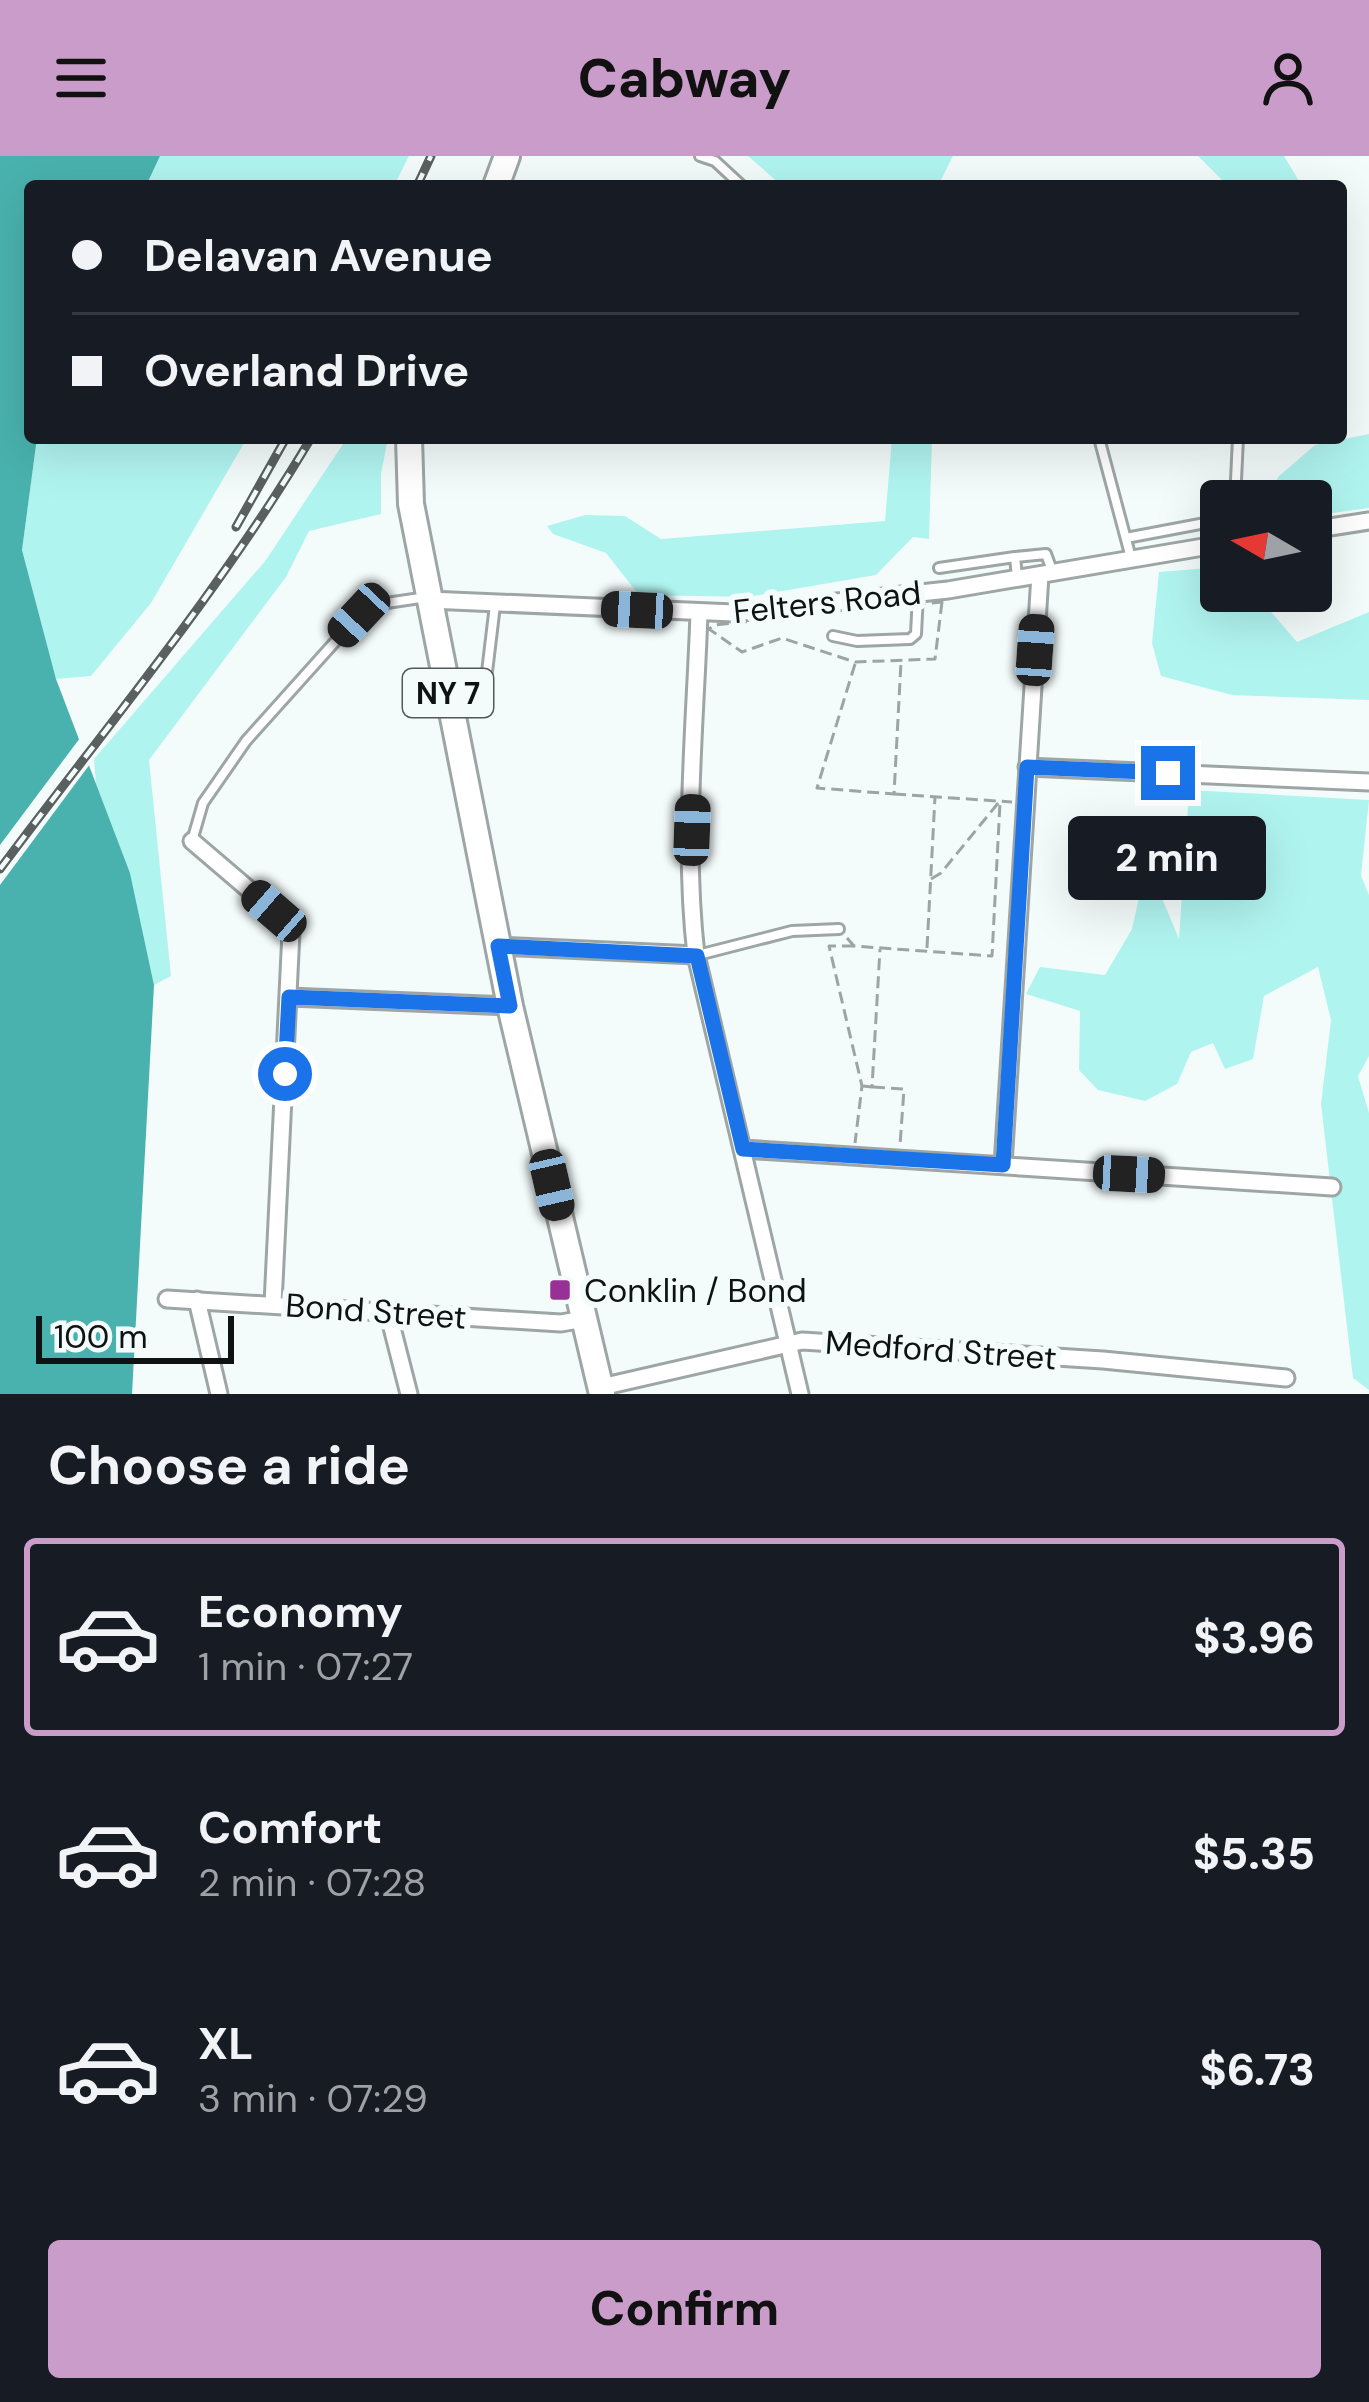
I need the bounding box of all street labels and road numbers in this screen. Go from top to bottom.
street label: Felters Road [731,571,923,633]
road number: NY 7 [403,669,493,717]
street label: Bond Street [284,1283,468,1339]
street label: Medford Street [824,1320,1058,1380]

